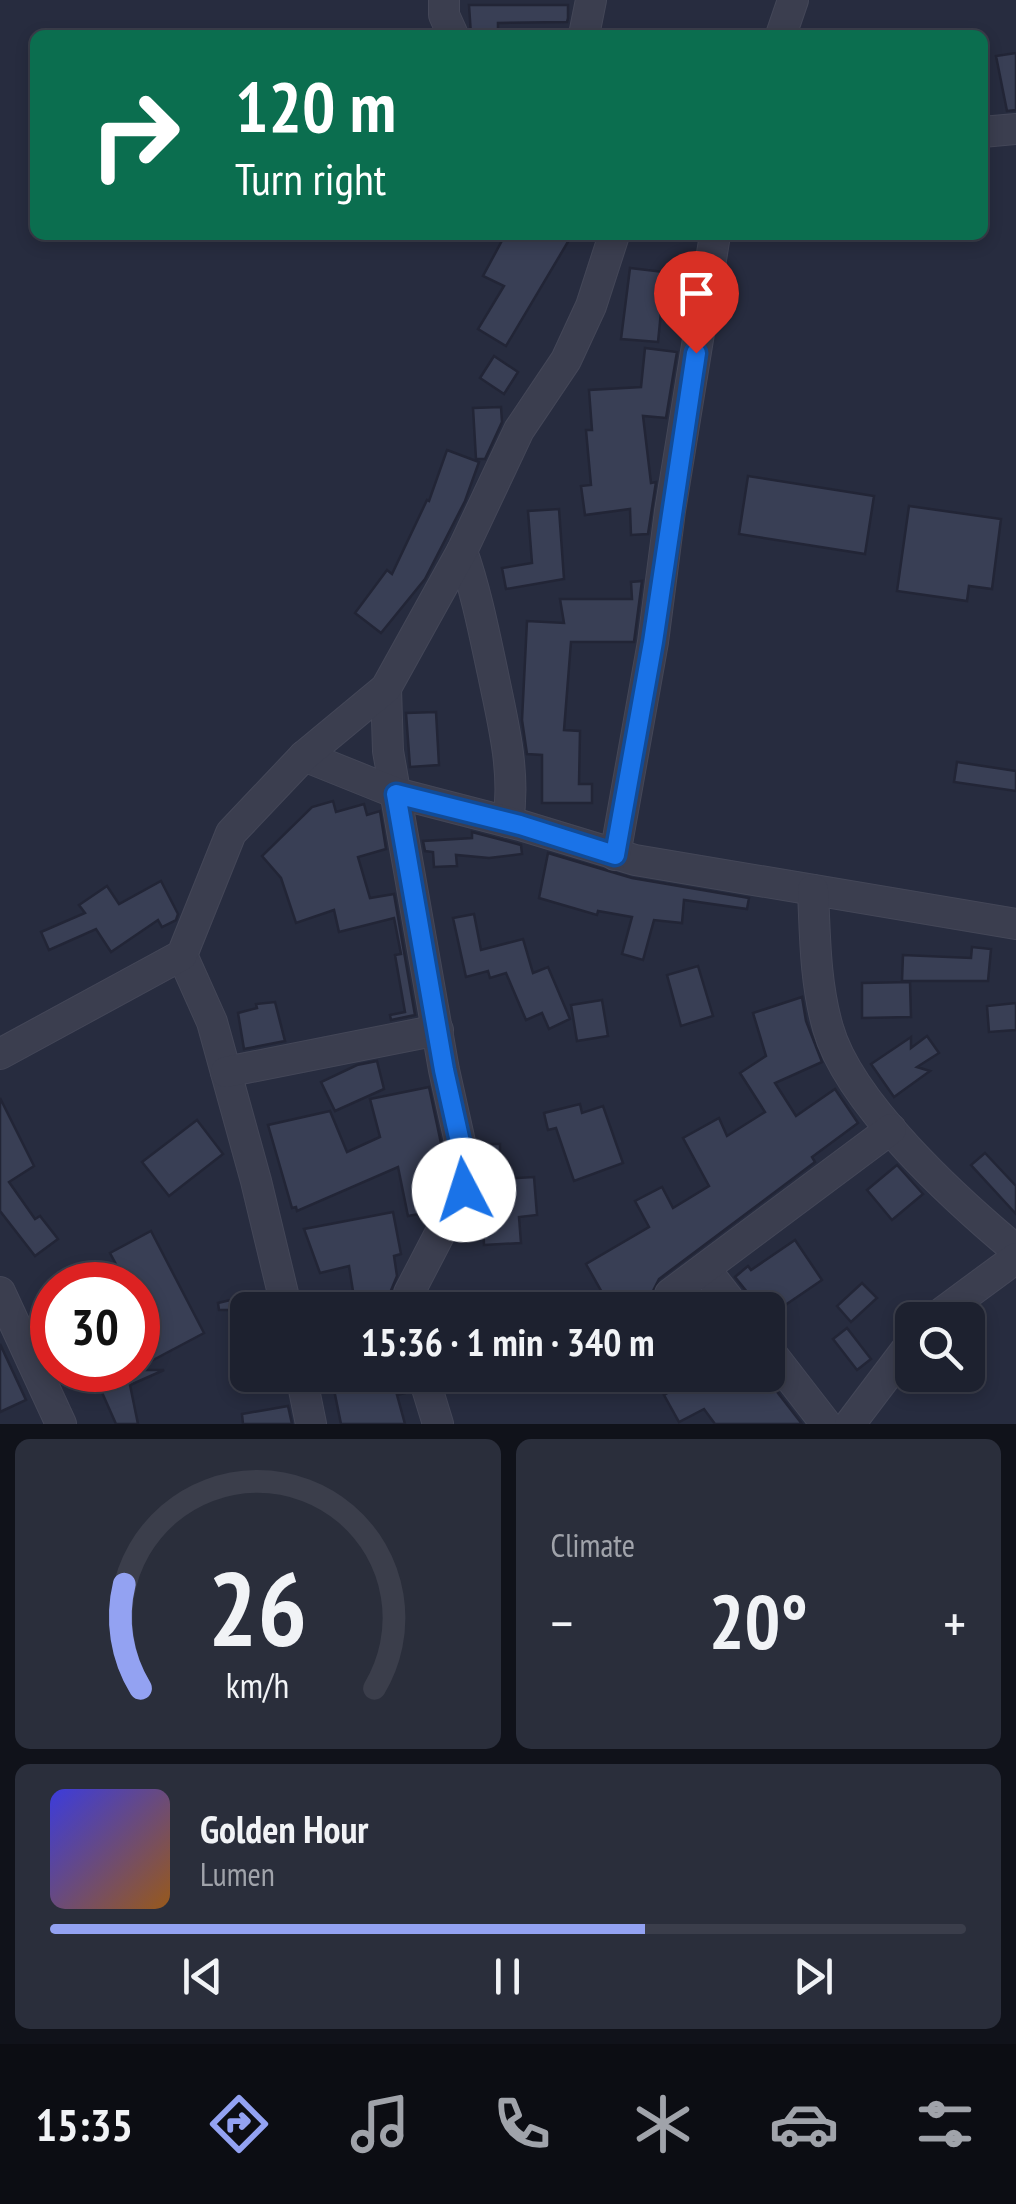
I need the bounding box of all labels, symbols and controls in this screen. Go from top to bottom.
text: 120 m [235,61,396,151]
icon: right [70,70,200,200]
text: Turn right [235,149,386,207]
pin [654,251,739,354]
icon: arrive [669,266,724,321]
position arrow [412,1138,516,1242]
speed limit sign: 30 [30,1262,160,1392]
map controls [895,1302,985,1392]
button: search [895,1302,985,1392]
text: 15:36 · 1 min · 340 m [361,1317,654,1366]
text: Climate [551,1524,635,1566]
text: 26 [208,1540,307,1675]
text: 20° [709,1573,808,1670]
text: − [551,1587,573,1658]
text: + [943,1587,966,1658]
text: km/h [226,1662,289,1708]
text: Golden Hour [200,1804,369,1853]
text: Lumen [200,1853,275,1895]
icon: previous [175,1949,230,2004]
icon: pause [480,1949,535,2004]
icon: next [786,1949,841,2004]
icon: directions [204,2089,274,2159]
icon: music [345,2089,415,2159]
icon: phone [487,2089,557,2159]
icon: climate [628,2089,698,2159]
icon: car [769,2089,839,2159]
icon: filters [910,2089,980,2159]
text: 15:35 [36,2095,133,2153]

